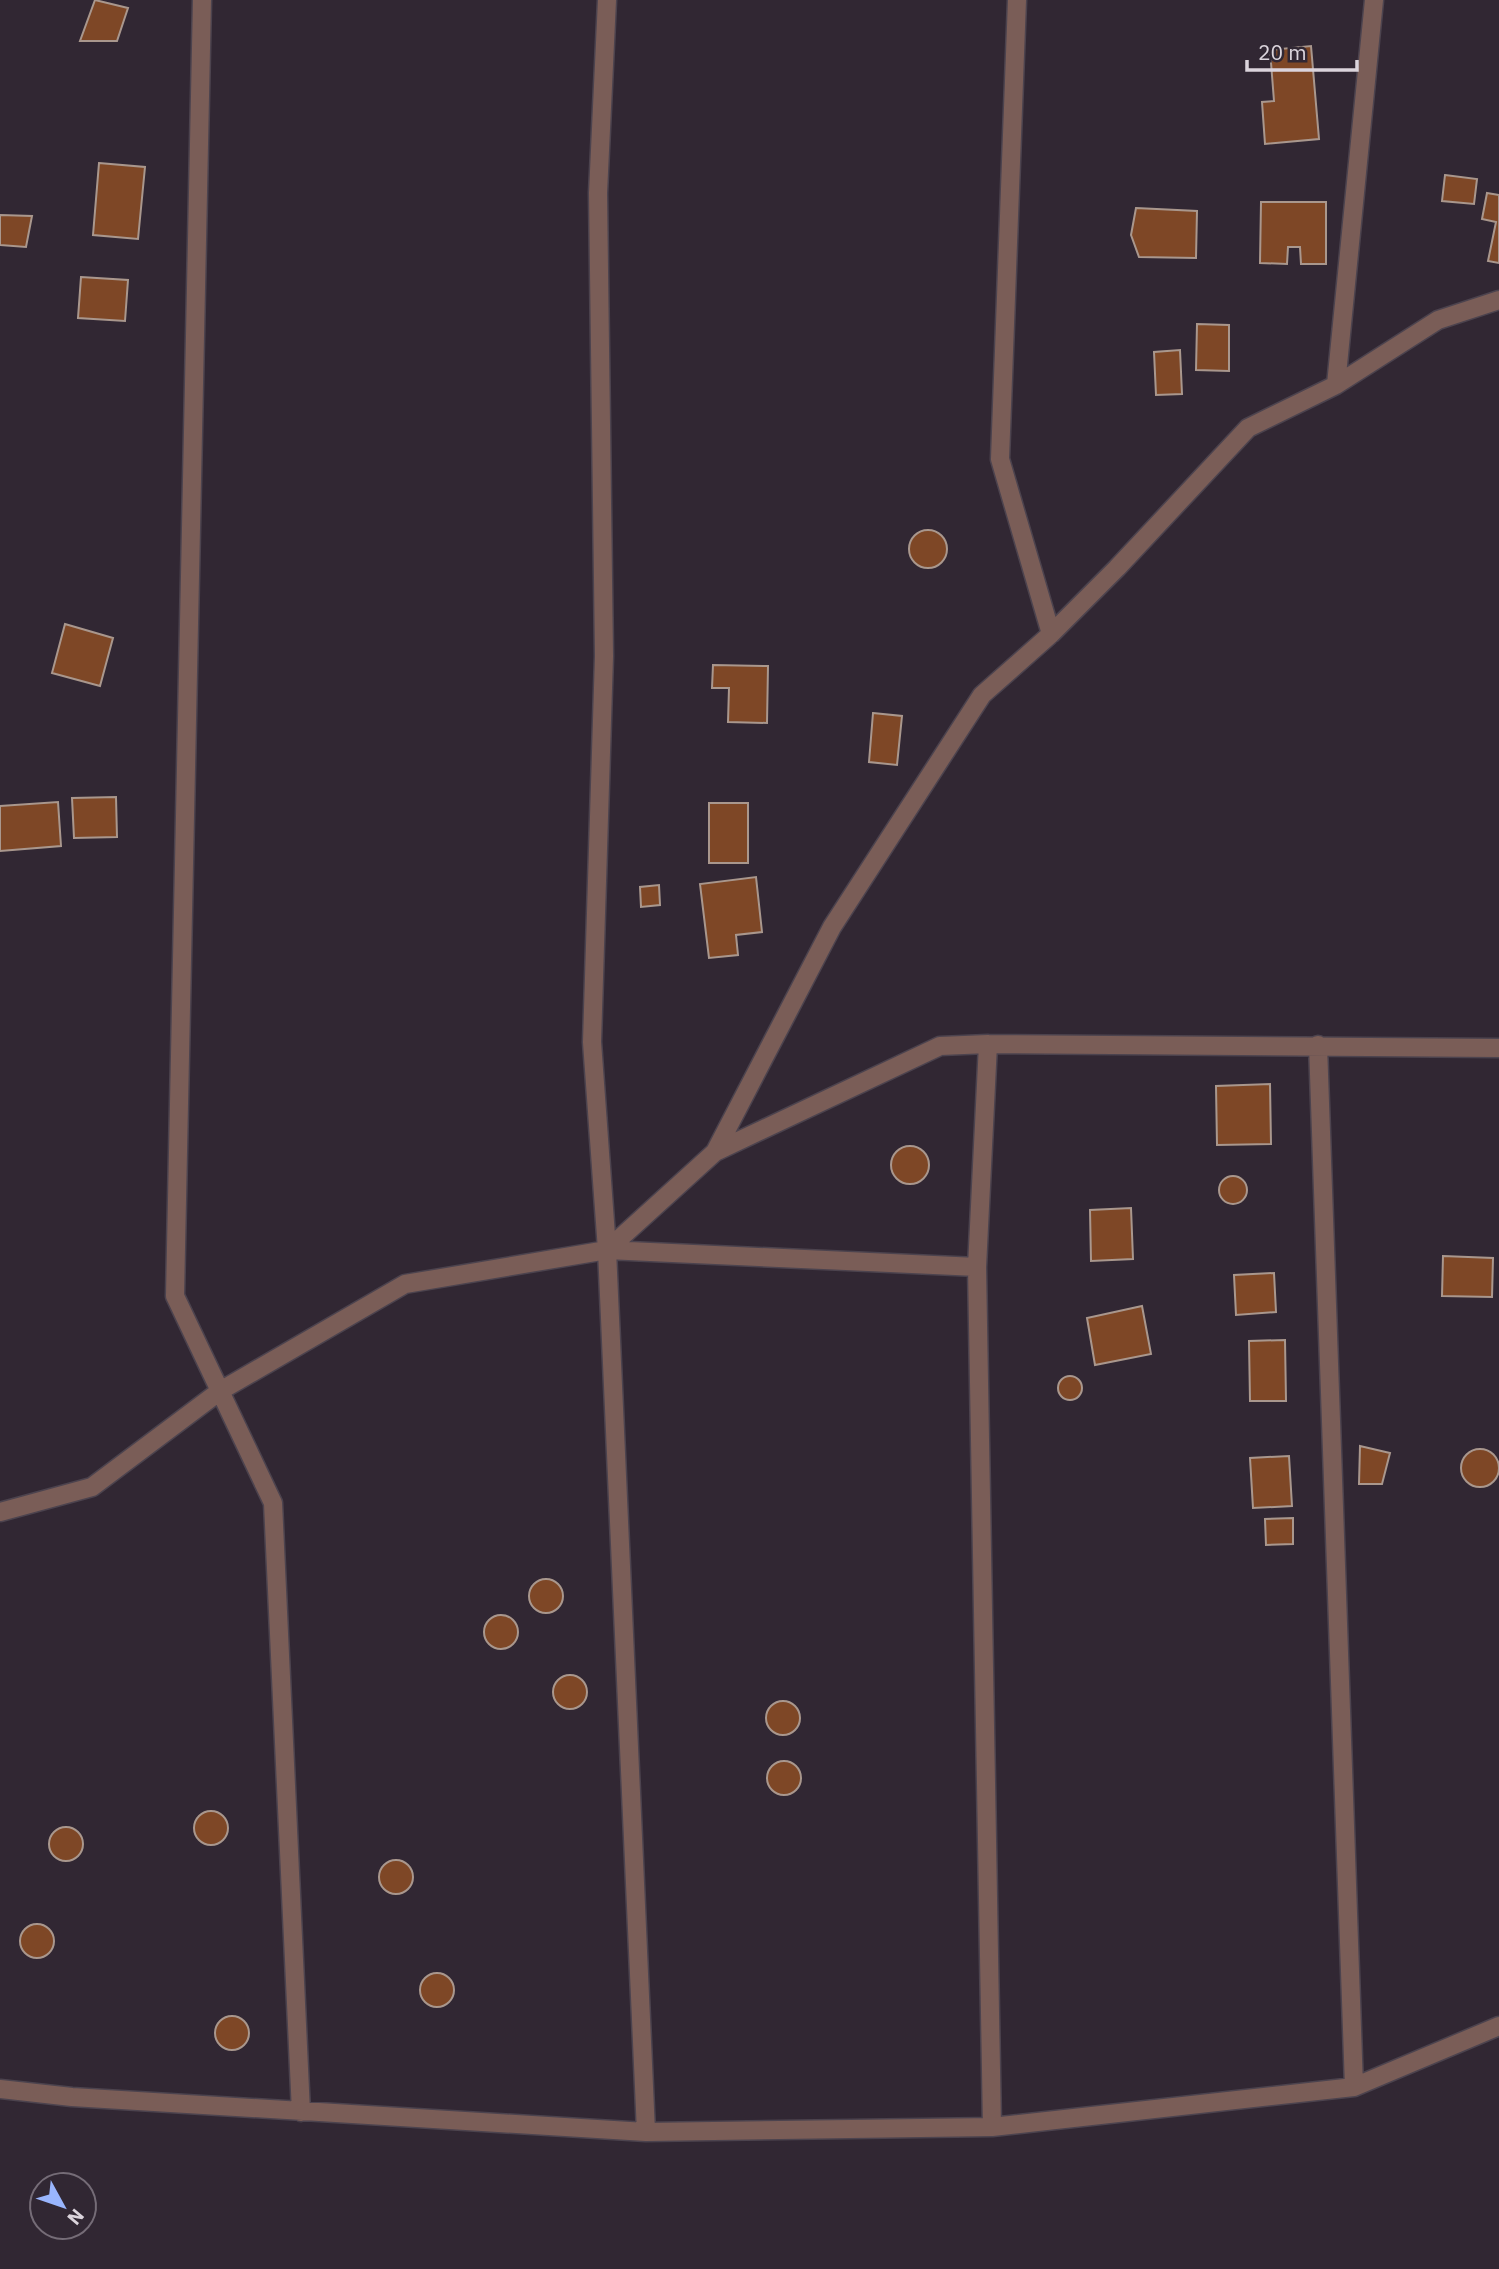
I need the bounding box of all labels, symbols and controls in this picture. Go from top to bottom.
scale bar [1247,28,1357,72]
text: 20 m [1258,38,1307,66]
north arrow [28,2171,98,2241]
text: N [62,2204,90,2230]

